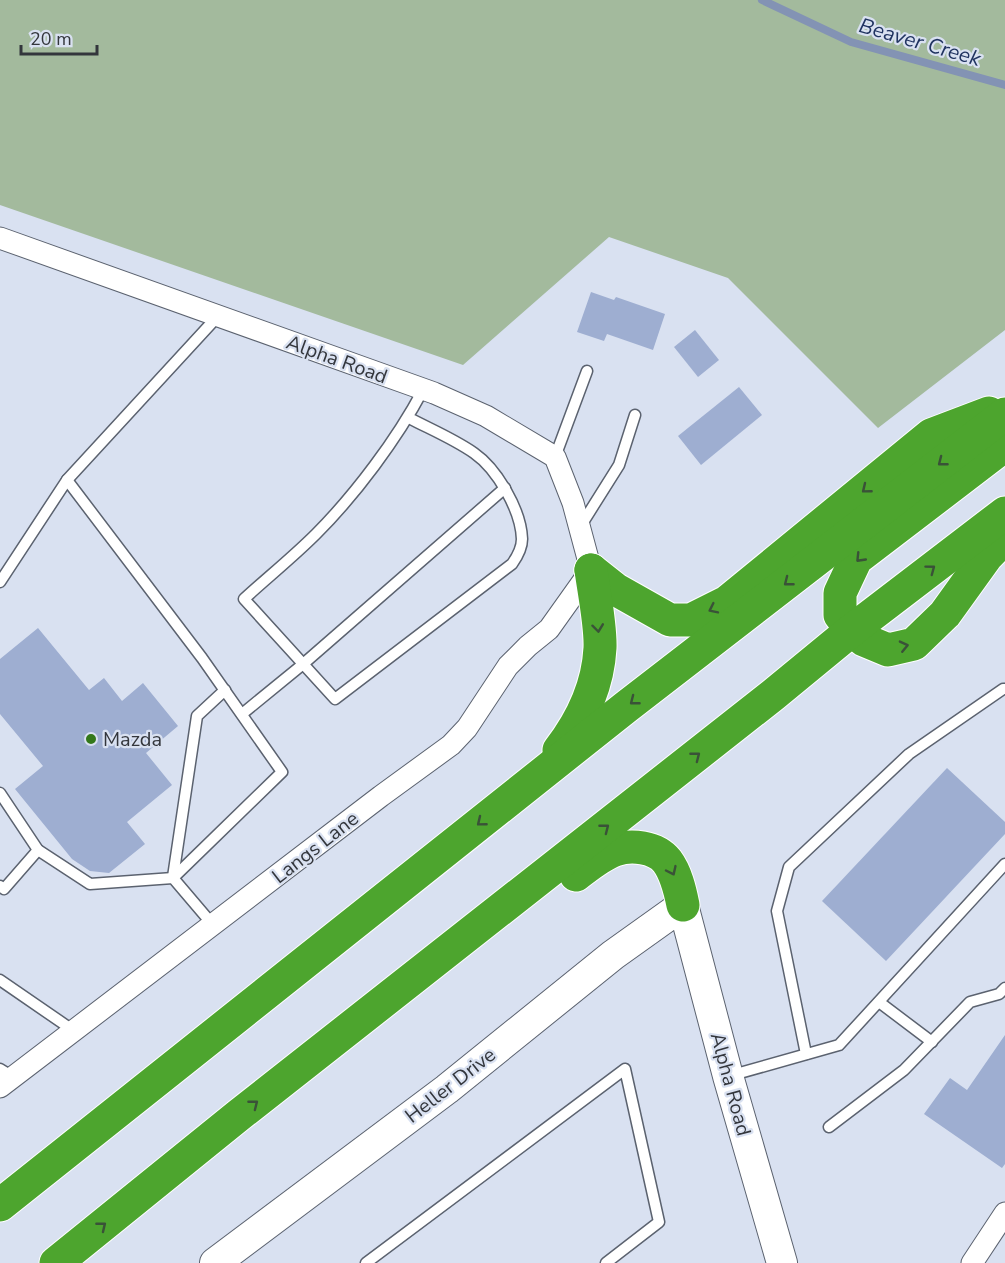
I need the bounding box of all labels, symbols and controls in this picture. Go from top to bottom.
water label: Beaver Creek [856,11,985,73]
scale bar [21,18,98,56]
text: 20 m [30,27,72,51]
street label: Alpha Road [283,329,391,390]
one-way arrow [938,455,949,466]
one-way arrow [862,482,873,493]
one-way arrow [856,552,867,562]
one-way arrow [925,565,936,576]
one-way arrow [784,574,795,585]
one-way arrow [708,602,719,614]
one-way arrow [591,623,604,632]
one-way arrow [899,641,909,654]
one-way arrow [629,694,640,705]
place label: Mazda [103,726,162,753]
marker: Mazda [84,732,98,746]
one-way arrow [689,752,700,763]
street label: Langs Lane [267,805,364,890]
one-way arrow [477,815,488,826]
one-way arrow [598,824,609,835]
one-way arrow [664,864,676,875]
street label: Alpha Road [704,1030,757,1139]
street label: Heller Drive [399,1042,501,1129]
one-way arrow [247,1100,258,1111]
one-way arrow [95,1223,106,1234]

